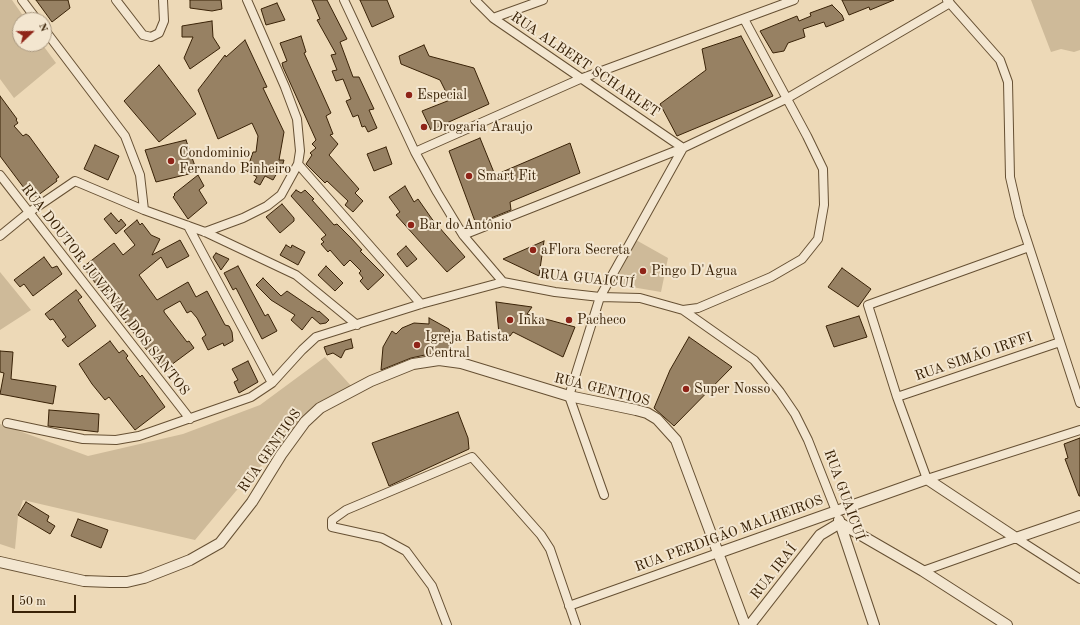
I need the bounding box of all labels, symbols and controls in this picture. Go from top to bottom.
street label: RUA ALBERT SCHARLET [507,9,663,121]
north arrow [12,12,52,52]
text: N [36,22,49,34]
place label: Especial [417,87,467,103]
marker: Especial [404,90,414,100]
place label: Drogaria Araujo [432,119,533,135]
marker: Drogaria Araujo [419,122,429,132]
place label: Condominio Fernando Pinheiro [179,145,291,178]
marker: Condominio Fernando Pinheiro [166,156,176,166]
place label: Smart Fit [477,168,536,184]
marker: Smart Fit [464,171,474,181]
street label: RUA DOUTOR JUVENAL DOS SANTOS [17,181,193,399]
place label: Bar do Antônio [419,217,512,233]
marker: Bar do Antônio [406,220,416,230]
place label: aFlora Secreta [541,242,630,258]
marker: aFlora Secreta [528,245,538,255]
place label: Pingo D'Agua [651,263,737,279]
street label: RUA GUAICUÍ [539,266,635,292]
marker: Pingo D'Agua [638,266,648,276]
place label: Inka [518,312,545,328]
place label: Pacheco [577,312,626,328]
marker: Inka [505,315,515,325]
marker: Pacheco [564,315,574,325]
place label: Igreja Batista Central [425,329,509,362]
street label: RUA SIMÃO IRFFI [913,329,1035,385]
marker: Igreja Batista Central [412,340,422,350]
street label: RUA GENTIOS [552,370,652,410]
place label: Super Nosso [694,381,770,397]
marker: Super Nosso [681,384,691,394]
street label: RUA GENTIOS [235,406,305,496]
street label: RUA GUAICUÍ [820,447,868,543]
street label: RUA PERDIGÃO MALHEIROS [633,492,825,576]
street label: RUA IRAÍ [747,541,801,603]
scale bar [14,587,78,613]
text: 50 m [19,596,46,608]

